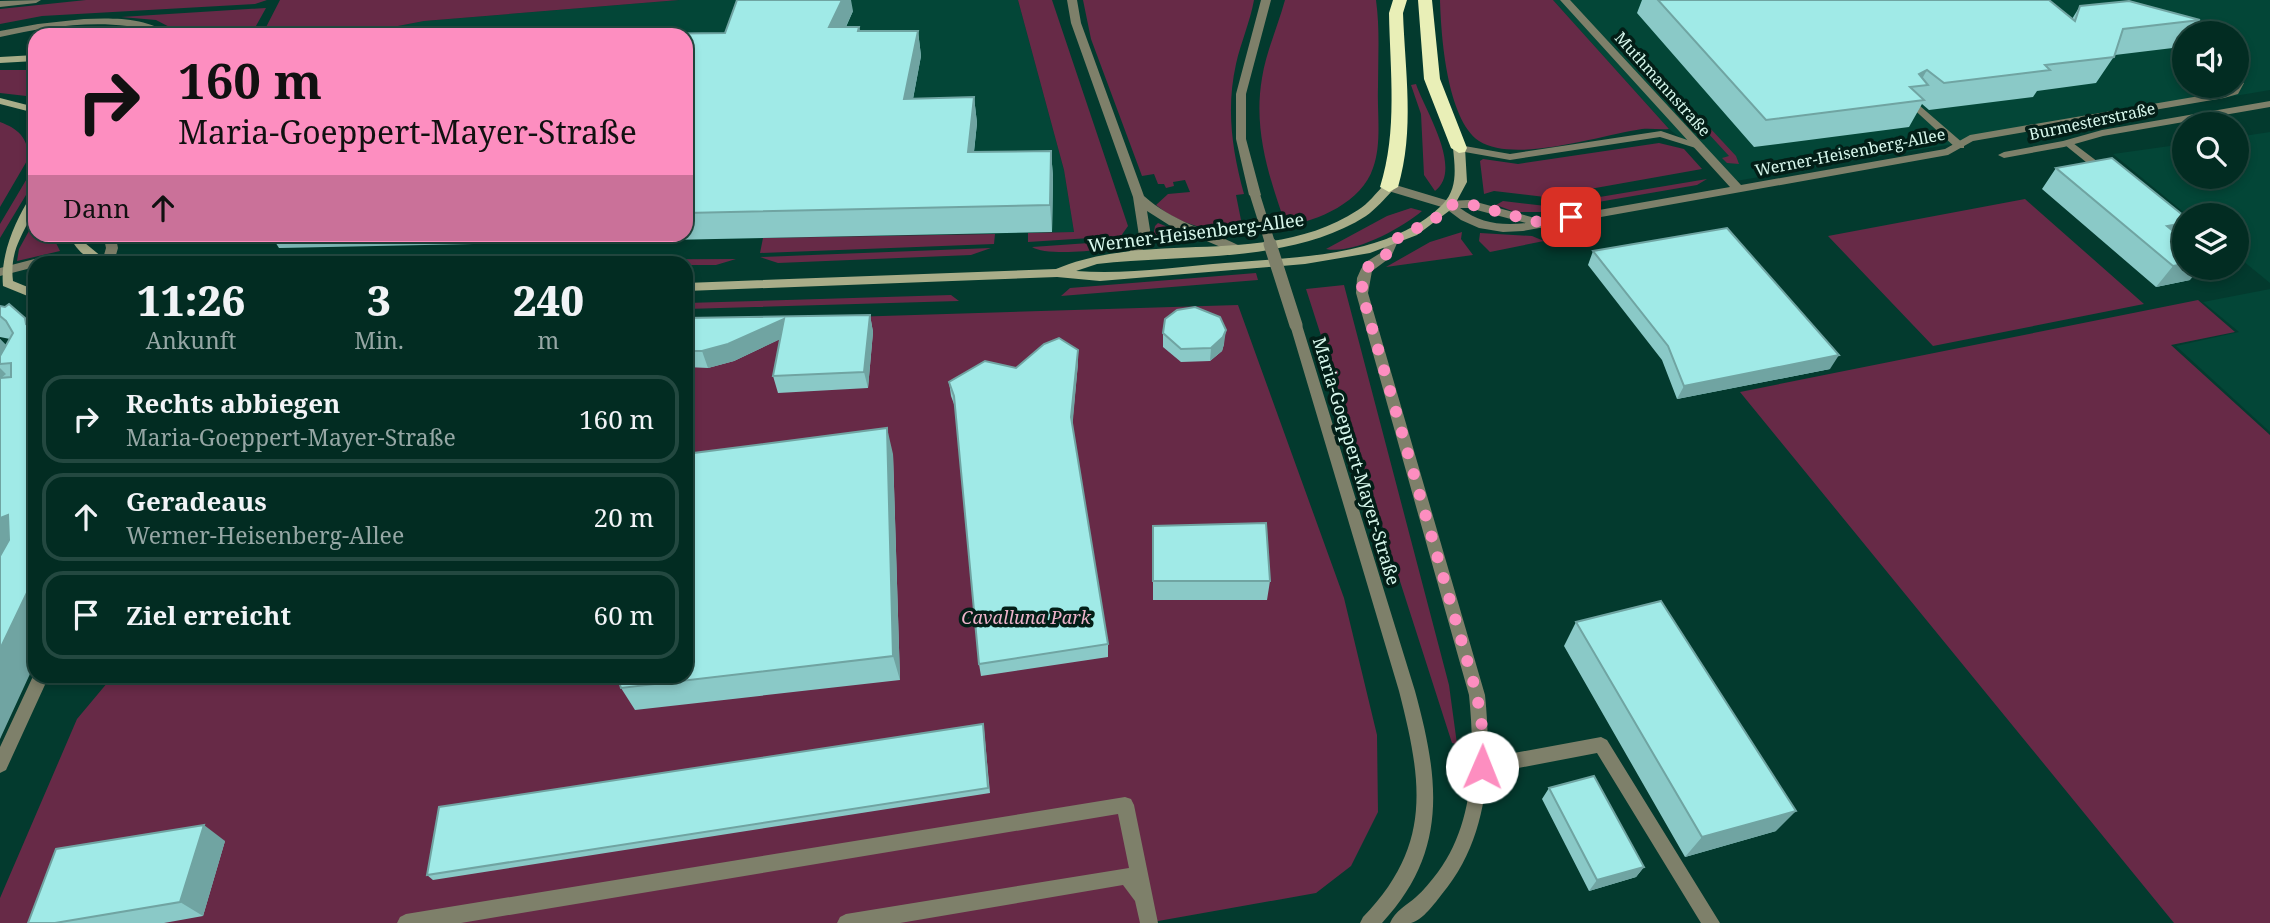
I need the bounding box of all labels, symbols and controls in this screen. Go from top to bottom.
map controls [2172,21,2249,280]
button: sound [2172,21,2249,98]
street label: Muthmannstraße [1610,27,1716,141]
text: 160 m [178,47,322,113]
icon: right [63,56,154,147]
street label: Burmesterstraße [2027,97,2157,145]
text: Maria-Goeppert-Mayer-Straße [178,110,637,153]
button: search [2172,112,2249,189]
street label: Werner-Heisenberg-Allee [1753,123,1947,181]
pin [1541,187,1601,247]
icon: ahead [144,189,182,227]
text: Dann [63,190,130,226]
icon: arrive [1552,198,1590,236]
button: layers [2172,203,2249,280]
street label: Werner-Heisenberg-Allee [1086,207,1306,257]
text: 11:26 [137,271,245,328]
text: 3 [367,271,391,328]
text: 240 [513,271,584,328]
text: Ankunft [146,324,236,356]
text: Min. [354,324,404,356]
text: m [537,324,559,356]
street label: Maria-Goeppert-Mayer-Straße [1308,334,1406,588]
text: Rechts abbiegen [126,385,340,421]
icon: right [67,400,105,438]
text: 160 m [579,401,654,437]
text: Maria-Goeppert-Mayer-Straße [126,421,456,453]
text: Geradeaus [126,483,267,519]
icon: ahead [67,498,105,536]
text: 20 m [594,499,654,535]
text: Werner-Heisenberg-Allee [126,519,404,551]
icon: arrive [67,596,105,634]
text: Ziel erreicht [126,597,291,633]
text: 60 m [594,597,654,633]
park label: Cavalluna Park [961,605,1092,629]
position arrow [1445,730,1519,804]

